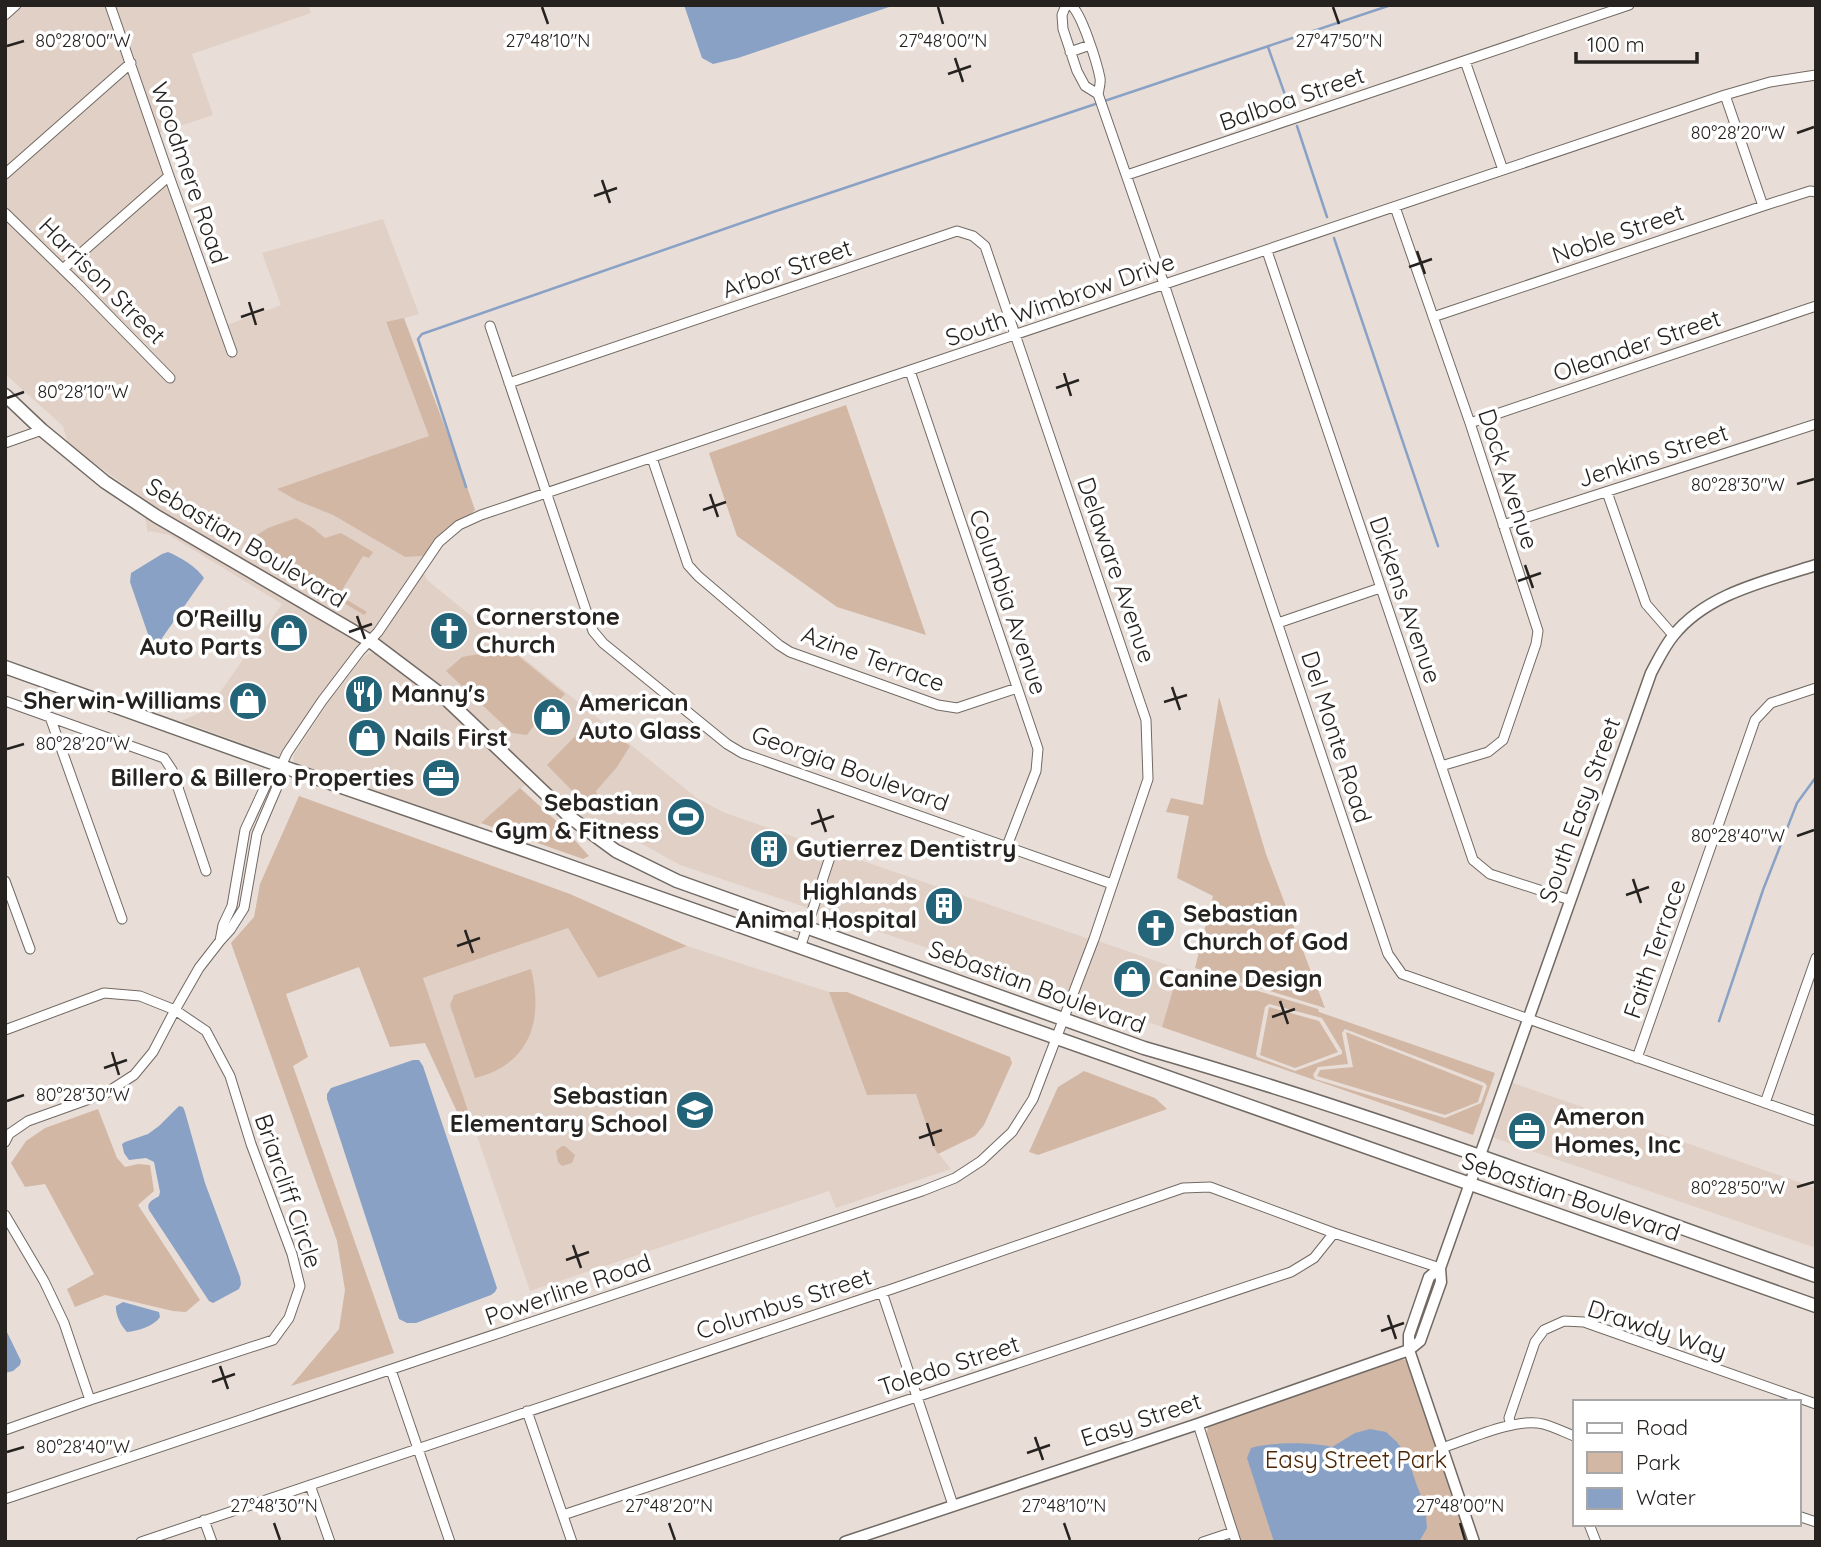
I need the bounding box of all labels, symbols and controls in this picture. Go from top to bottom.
scale bar [1576,21,1697,65]
text: 80°28'00"W [35,29,131,52]
text: 27°48'10"N [506,29,590,52]
text: 27°48'00"N [899,29,987,52]
text: 27°47'50"N [1295,29,1383,52]
text: 100 m [1587,31,1645,57]
street label: Balboa Street [1215,59,1368,137]
street label: Woodmere Road [145,78,235,267]
text: 80°28'20"W [1691,121,1785,144]
street label: Noble Street [1548,196,1688,270]
street label: Harrison Street [33,211,172,350]
street label: Arbor Street [718,232,855,304]
street label: South Wimbrow Drive [941,246,1178,352]
street label: Oleander Street [1549,302,1724,388]
text: 80°28'10"W [37,380,129,403]
street label: Dock Avenue [1472,405,1546,553]
street label: Jenkins Street [1574,417,1732,493]
street label: Sebastian Boulevard [141,470,352,614]
street label: Delaware Avenue [1071,473,1163,667]
text: 80°28'30"W [1691,473,1785,496]
street label: Columbia Avenue [963,505,1055,698]
street label: Dickens Avenue [1363,512,1449,687]
place label: Cornerstone Church [476,601,620,659]
place label: O'Reilly Auto Parts [140,603,262,661]
church icon: Cornerstone Church [428,610,470,652]
shop icon: O'Reilly Auto Parts [268,612,310,654]
street label: Azine Terrace [798,618,949,698]
street label: Del Monte Road [1295,647,1379,826]
restaurant icon: Manny's [343,673,385,715]
place label: Manny's [391,678,485,708]
shop icon: Sherwin-Williams [227,680,269,722]
place label: Sherwin-Williams [23,685,221,715]
place label: American Auto Glass [579,687,701,745]
shop icon: American Auto Glass [531,696,573,738]
street label: South Easy Street [1532,713,1627,906]
shop icon: Nails First [346,717,388,759]
street label: Georgia Boulevard [748,718,953,818]
place label: Nails First [394,722,508,752]
text: 80°28'20"W [36,732,130,755]
office icon: Billero & Billero Properties [420,757,462,799]
place label: Billero & Billero Properties [110,762,414,792]
place label: Sebastian Gym & Fitness [495,787,659,845]
sports icon: Sebastian Gym & Fitness [665,796,707,838]
text: 80°28'40"W [1691,824,1785,847]
building icon: Gutierrez Dentistry [748,828,790,870]
place label: Gutierrez Dentistry [796,833,1016,863]
street label: Faith Terrace [1616,875,1692,1022]
place label: Highlands Animal Hospital [735,876,917,934]
building icon: Highlands Animal Hospital [923,885,965,927]
place label: Sebastian Church of God [1183,898,1348,956]
church icon: Sebastian Church of God [1135,907,1177,949]
street label: Sebastian Boulevard [925,933,1150,1039]
shop icon: Canine Design [1111,958,1153,1000]
place label: Canine Design [1159,963,1323,993]
place label: Sebastian Elementary School [450,1080,668,1138]
text: 80°28'30"W [36,1083,130,1106]
school or university icon: Sebastian Elementary School [674,1089,716,1131]
place label: Ameron Homes, Inc [1554,1101,1681,1159]
street label: Briarcliff Circle [249,1110,329,1272]
office icon: Ameron Homes, Inc [1506,1110,1548,1152]
street label: Sebastian Boulevard [1458,1145,1684,1247]
text: 80°28'50"W [1691,1176,1785,1199]
street label: Powerline Road [481,1247,655,1331]
street label: Columbus Street [692,1261,875,1346]
street label: Drawdy Way [1584,1292,1731,1366]
street label: Toledo Street [875,1328,1023,1402]
street label: Easy Street [1077,1385,1205,1453]
legend [1573,1400,1800,1526]
text: Road [1636,1414,1688,1440]
text: 80°28'40"W [36,1435,130,1458]
park label: Easy Street Park [1265,1444,1447,1474]
text: Park [1636,1449,1680,1475]
text: Water [1636,1484,1696,1510]
text: 27°48'30"N [230,1494,318,1517]
text: 27°48'20"N [625,1494,713,1517]
text: 27°48'10"N [1022,1494,1106,1517]
text: 27°48'00"N [1416,1494,1504,1517]

